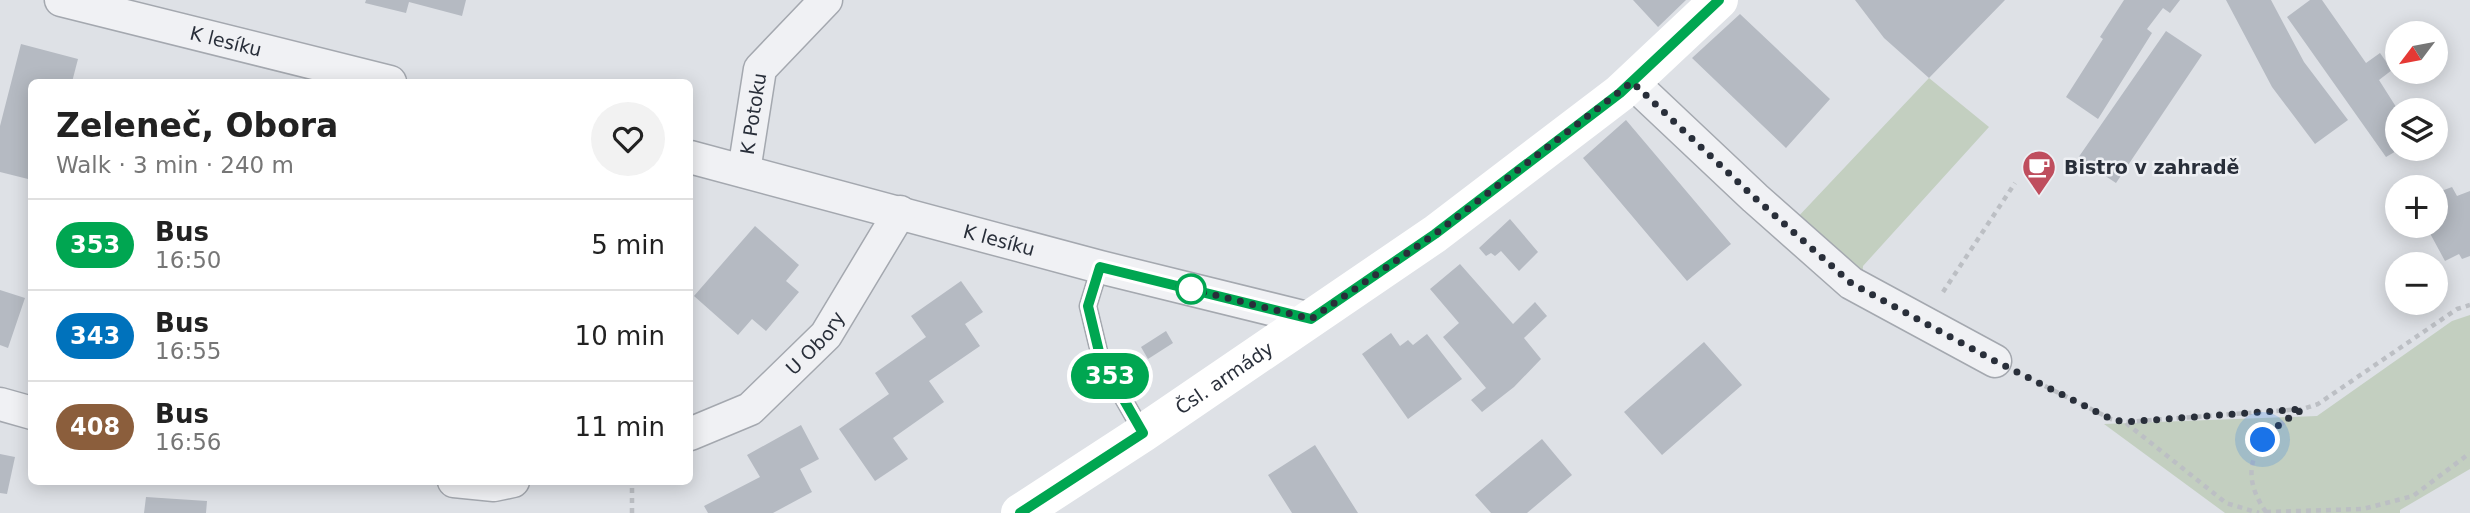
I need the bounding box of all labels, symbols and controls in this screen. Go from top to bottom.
north arrow [2385,21,2448,84]
map controls [2385,21,2448,315]
street label: K lesíku [188,22,264,61]
street label: K Potoku [736,71,770,156]
button: layers [2385,98,2448,161]
button: heart [591,102,665,176]
text: Zeleneč, Obora [56,106,338,145]
cafe icon: Bistro v zahradě [2020,148,2058,197]
text: Walk · 3 min · 240 m [56,152,294,178]
place label: Bistro v zahradě [2064,156,2240,178]
button: + [2385,175,2448,238]
text: Bus [155,217,209,247]
street label: K lesíku [961,220,1037,260]
text: 5 min [591,230,665,260]
text: 353 [70,231,120,259]
text: 16:50 [155,247,221,273]
button: − [2385,252,2448,315]
unlabelled marker [1176,274,1206,304]
street label: U Obory [781,307,849,379]
text: Bus [155,308,209,338]
text: 10 min [575,321,665,351]
text: 343 [70,322,120,350]
street label: Čsl. armády [1171,337,1277,419]
text: 16:55 [155,338,221,364]
line badge: 353 [1070,353,1150,399]
text: 353 [1085,362,1135,390]
text: Bus [155,399,209,429]
text: 11 min [575,412,665,442]
text: 408 [70,413,120,441]
your location [2245,422,2280,457]
text: 16:56 [155,429,221,455]

